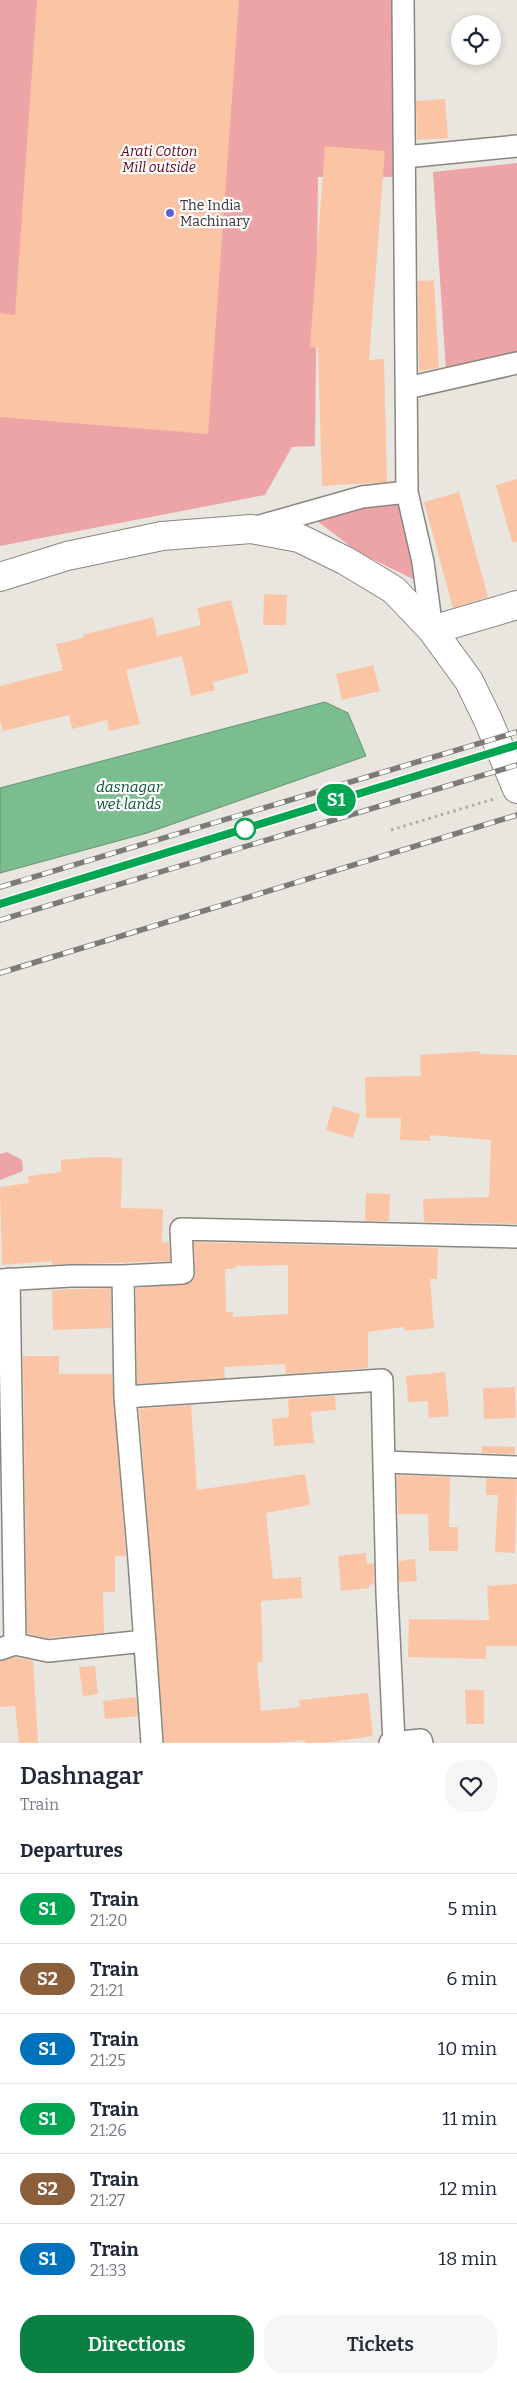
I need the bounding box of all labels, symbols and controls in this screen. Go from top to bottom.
map controls [451,15,501,65]
button: locate [451,15,501,65]
park label: Arati Cotton Mill outside [120,143,197,176]
place label: The India Machinary [180,197,251,230]
marker: The India Machinary [164,207,176,219]
water label: dasnagar wet lands [96,778,163,813]
line badge: S1 [314,784,358,816]
text: S1 [327,789,345,811]
unlabelled marker [234,818,256,840]
button: heart [445,1760,497,1812]
text: Dashnagar [20,1762,143,1790]
text: Train [20,1795,59,1814]
text: Departures [20,1839,123,1862]
text: Train [90,1888,139,1911]
text: 5 min [447,1897,497,1920]
text: S1 [38,1898,57,1920]
text: 21:20 [90,1911,128,1930]
text: Train [90,1958,139,1981]
text: 6 min [446,1967,497,1990]
text: S2 [37,1968,58,1990]
text: 21:21 [90,1981,124,2000]
text: Train [90,2028,139,2051]
text: 10 min [437,2037,497,2060]
text: S1 [38,2038,57,2060]
text: 21:25 [90,2051,126,2070]
text: Train [90,2098,139,2121]
text: 11 min [442,2107,497,2130]
text: S1 [38,2108,57,2130]
text: 21:26 [90,2121,127,2140]
text: Train [90,2168,139,2191]
text: 12 min [439,2177,497,2200]
text: S2 [37,2178,58,2200]
text: 21:27 [90,2191,125,2210]
text: Train [90,2238,139,2261]
text: 18 min [438,2247,497,2270]
text: S1 [38,2248,57,2270]
text: 21:33 [90,2261,127,2280]
button: Directions [20,2315,254,2373]
button: Tickets [264,2315,497,2373]

